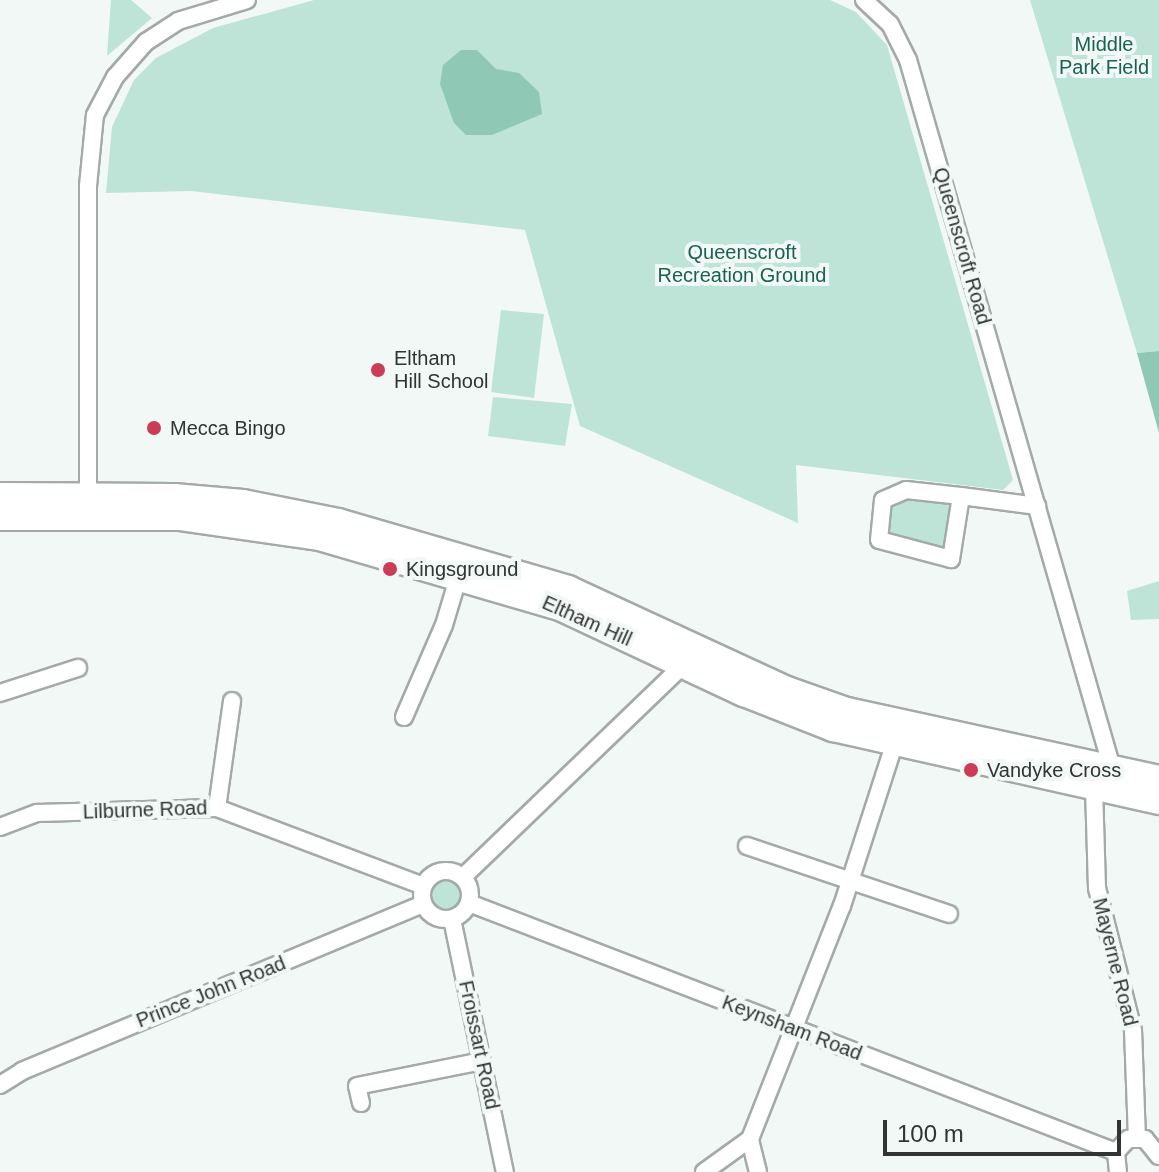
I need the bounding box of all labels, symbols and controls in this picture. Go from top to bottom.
park label: Middle Park Field [1059,33,1149,80]
street label: Queenscroft Road [928,165,996,327]
park label: Queenscroft Recreation Ground [658,240,826,287]
place label: Eltham Hill School [394,346,488,393]
marker: Eltham Hill School [369,361,387,379]
place label: Mecca Bingo [170,416,286,440]
marker: Mecca Bingo [145,419,163,437]
place label: Kingsground [406,557,518,581]
marker: Kingsground [381,560,399,578]
street label: Eltham Hill [538,591,636,651]
place label: Vandyke Cross [987,758,1121,782]
marker: Vandyke Cross [962,761,980,779]
street label: Lilburne Road [82,796,208,824]
street label: Mayerne Road [1087,895,1143,1029]
street label: Prince John Road [133,951,289,1033]
street label: Froissart Road [454,978,504,1112]
street label: Keynsham Road [719,990,865,1066]
scale bar [887,1104,1125,1154]
text: 100 m [897,1120,964,1147]

